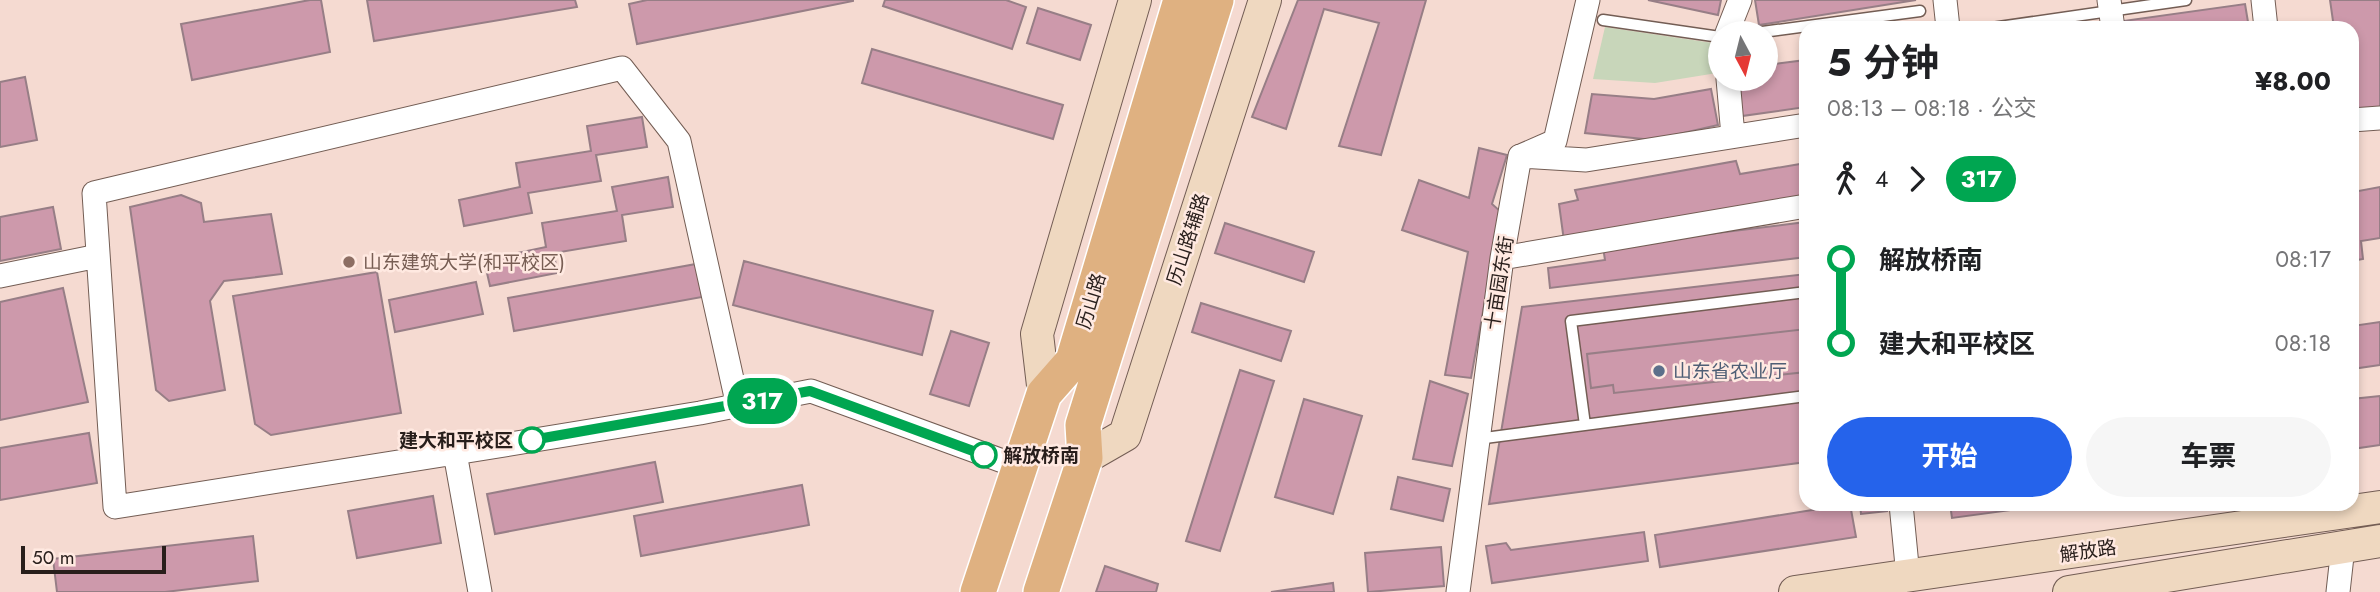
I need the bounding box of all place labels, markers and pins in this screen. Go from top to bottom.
place label: 山东建筑大学(和平校区) [363,249,565,276]
marker: 山东建筑大学(和平校区) [341,254,357,270]
place label: 山东省农业厅 [1673,358,1787,385]
marker: 山东省农业厅 [1651,363,1667,379]
place label: 建大和平校区 [399,427,513,454]
marker: 建大和平校区 [519,427,545,453]
marker: 解放桥南 [971,442,997,468]
place label: 解放桥南 [1003,442,1079,469]

